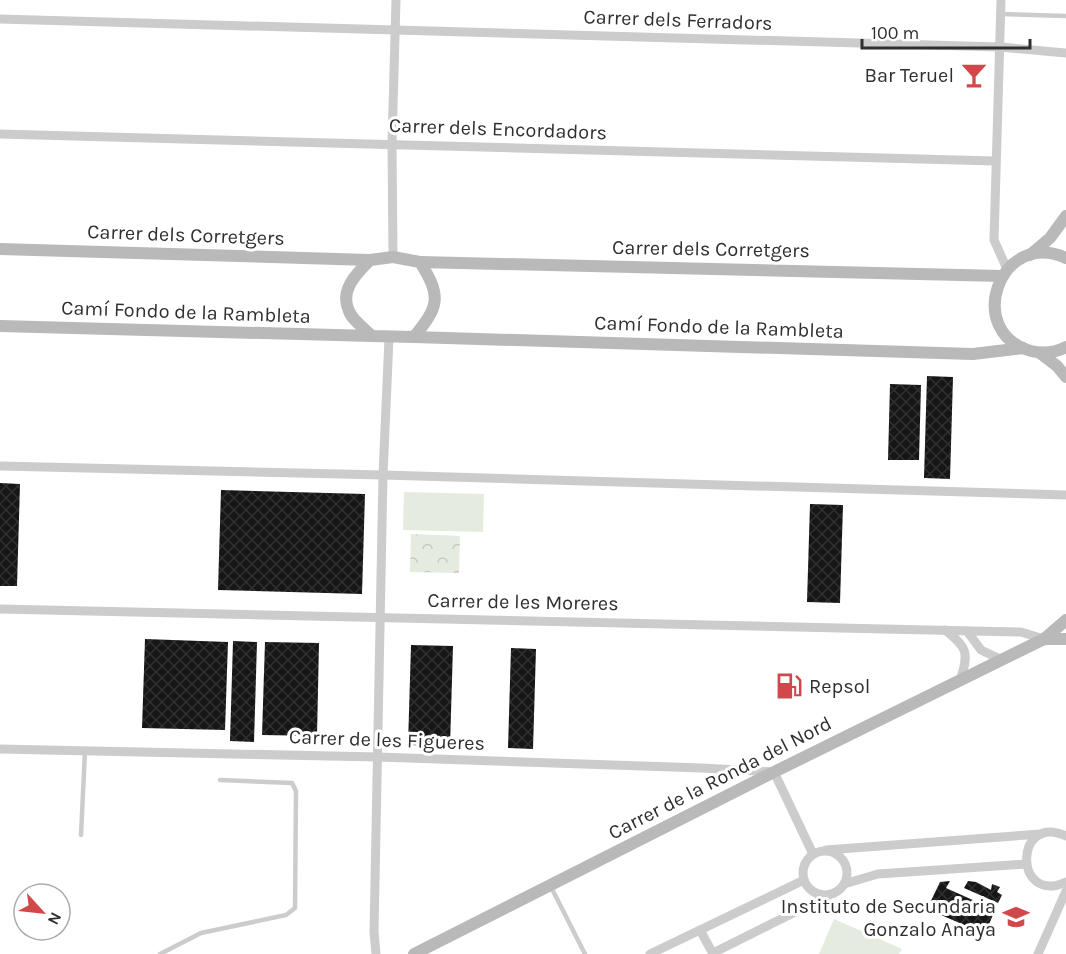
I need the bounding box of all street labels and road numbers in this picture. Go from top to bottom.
street label: Carrer dels Ferradors [583,5,773,35]
street label: Carrer dels Encordadors [389,114,607,144]
street label: Carrer dels Corretgers [87,220,285,250]
street label: Carrer dels Corretgers [612,236,810,262]
street label: Camí Fondo de la Rambleta [61,296,311,328]
street label: Camí Fondo de la Rambleta [594,311,844,343]
street label: Carrer de les Moreres [427,589,619,615]
street label: Carrer de la Ronda del Nord [605,712,835,844]
street label: Carrer de les Figueres [289,725,485,755]

